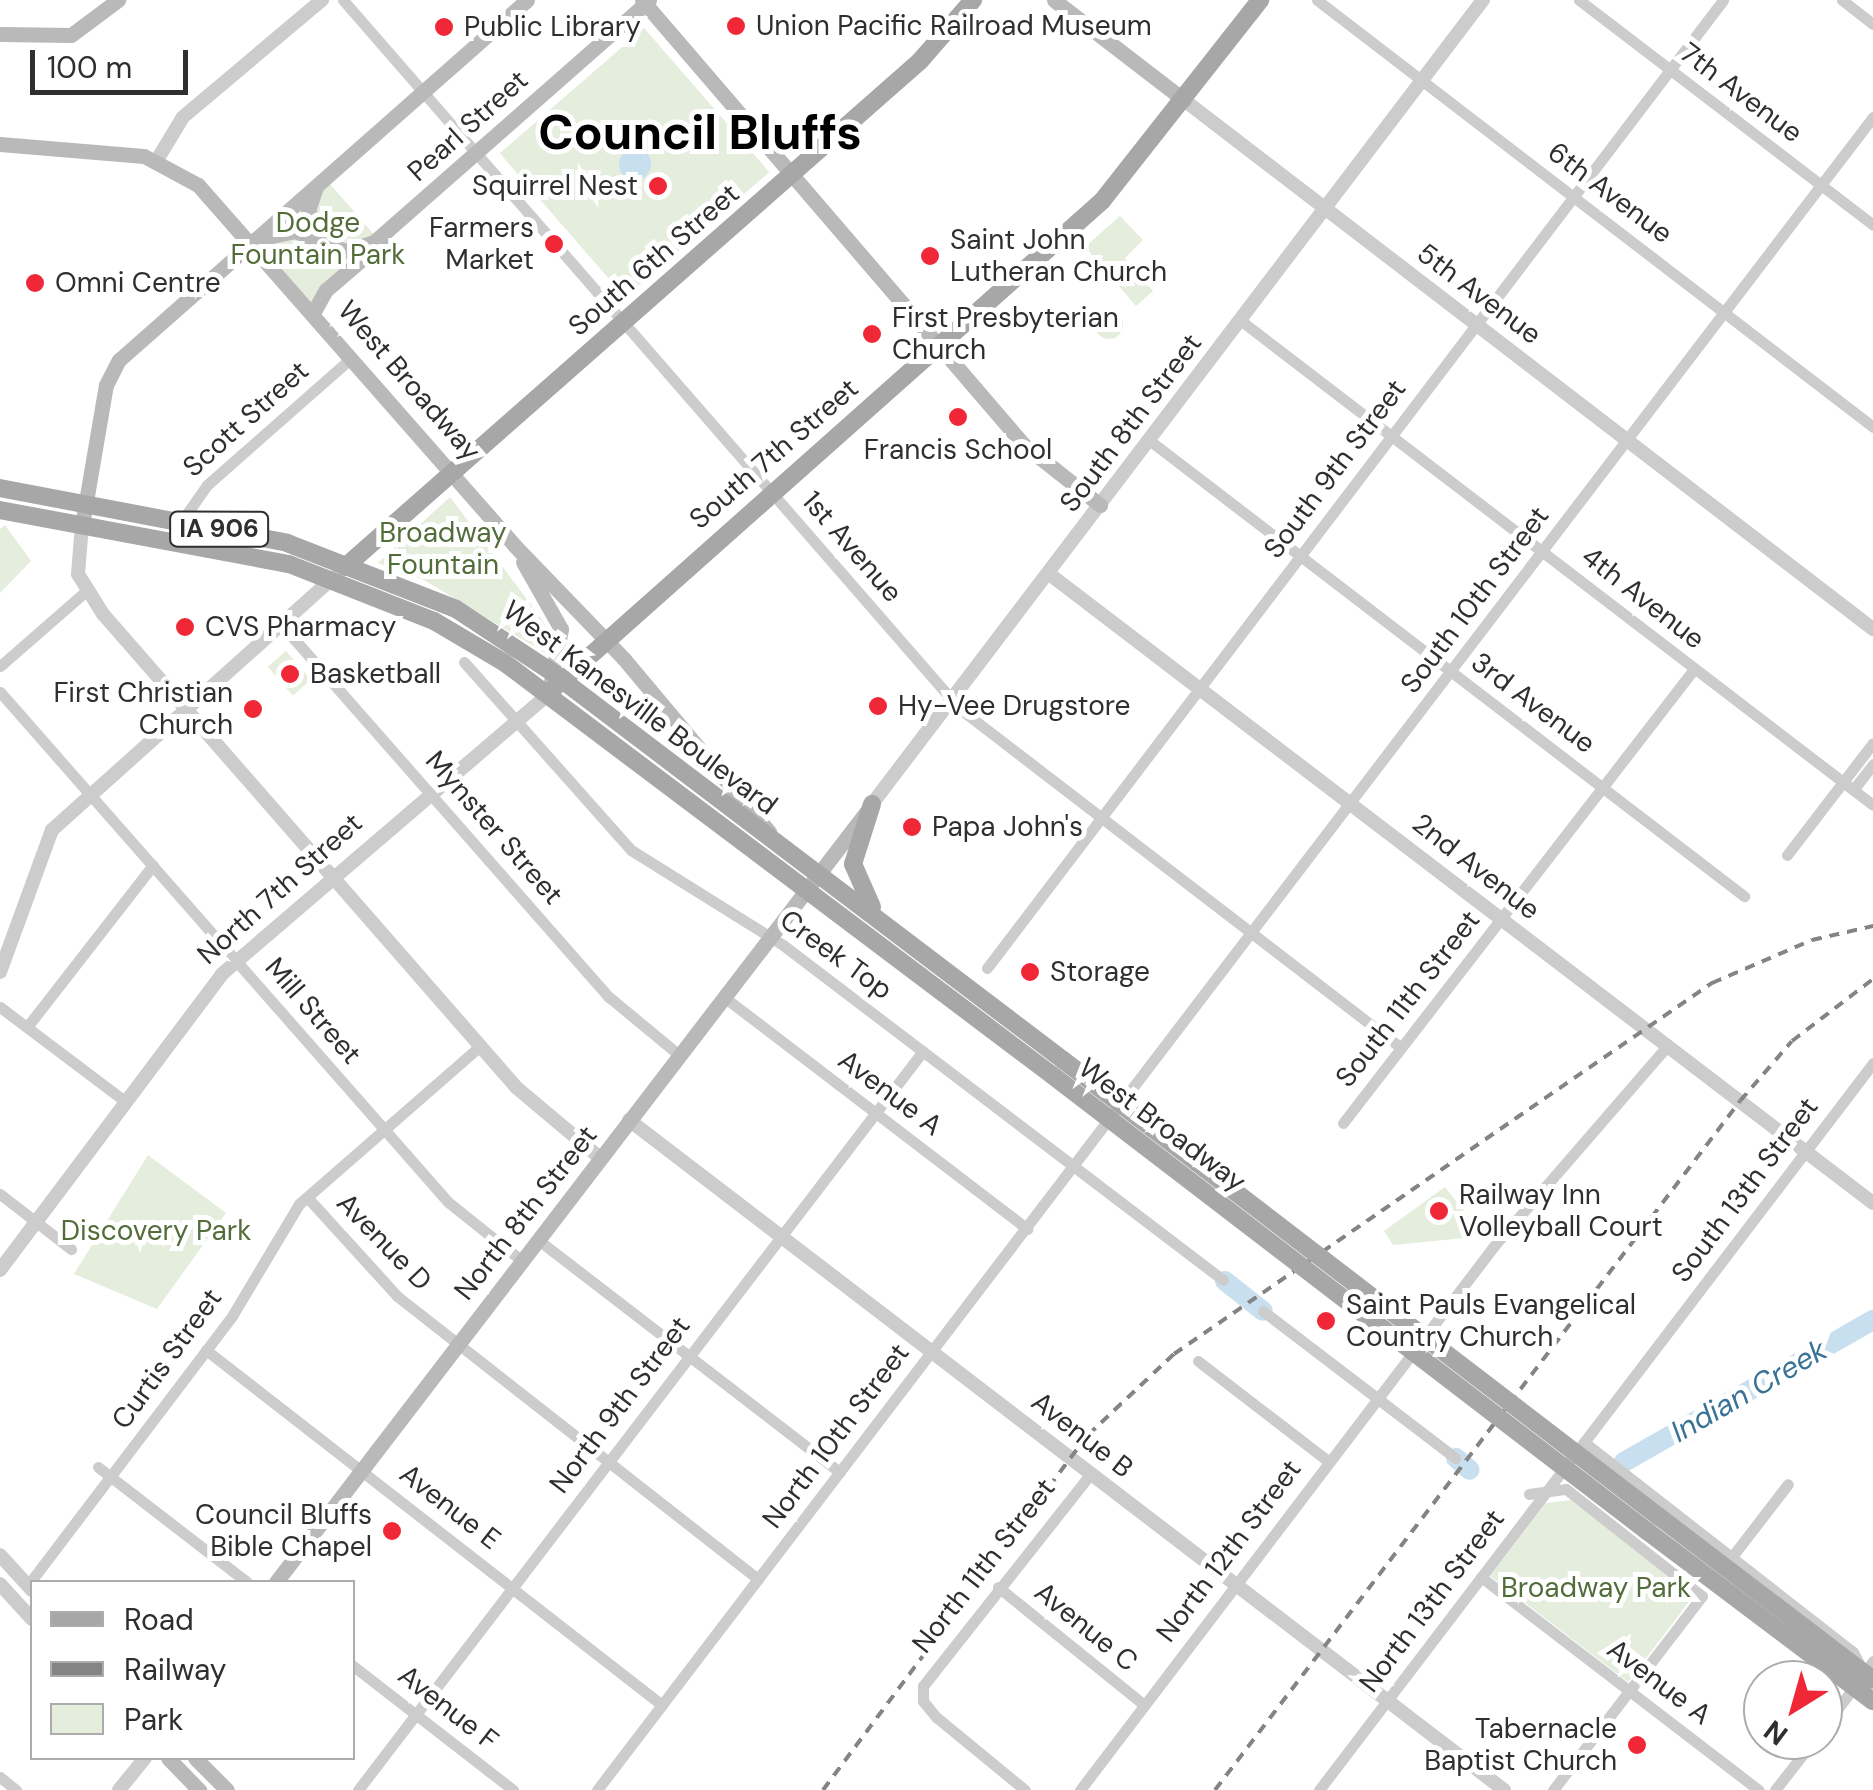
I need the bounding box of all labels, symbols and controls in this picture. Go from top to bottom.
place label: Union Pacific Railroad Museum [756,9,1152,43]
place label: Public Library [464,10,641,44]
marker: Union Pacific Railroad Museum [725,15,747,37]
marker: Public Library [433,16,455,38]
scale bar [35,30,192,92]
street label: 7th Avenue [1673,36,1809,150]
text: 100 m [47,48,132,87]
street label: Pearl Street [401,63,535,189]
district label: Council Bluffs [538,104,862,162]
street label: 6th Avenue [1541,135,1679,251]
place label: Squirrel Nest [472,169,638,203]
marker: Squirrel Nest [647,175,669,197]
street label: South 6th Street [562,177,746,343]
park label: Dodge Fountain Park [231,206,405,272]
place label: Farmers Market [429,211,534,277]
place label: Saint John Lutheran Church [950,223,1167,289]
marker: Farmers Market [543,233,565,255]
street label: 5th Avenue [1410,236,1548,352]
marker: Saint John Lutheran Church [919,245,941,267]
place label: Omni Centre [55,266,221,300]
marker: Omni Centre [24,272,46,294]
street label: West Broadway [330,294,488,468]
place label: First Presbyterian Church [892,301,1119,367]
marker: First Presbyterian Church [861,323,883,345]
street label: South 8th Street [1053,327,1209,519]
street label: Scott Street [176,354,316,484]
street label: South 7th Street [683,372,865,536]
street label: South 9th Street [1257,373,1413,565]
marker: Francis School [947,406,969,428]
place label: Francis School [864,433,1052,467]
street label: 1st Avenue [795,485,909,609]
street label: South 10th Street [1394,500,1556,700]
road number: IA 906 [169,509,269,549]
park label: Broadway Fountain [379,516,507,582]
street label: 4th Avenue [1575,540,1711,656]
street label: West Kanesville Boulevard [496,594,784,822]
place label: CVS Pharmacy [205,610,396,644]
marker: CVS Pharmacy [174,616,196,638]
street label: 3rd Avenue [1464,645,1602,761]
place label: Basketball [310,657,441,691]
marker: Basketball [279,663,301,685]
place label: First Christian Church [53,676,233,742]
place label: Hy-Vee Drugstore [898,689,1131,723]
marker: Hy-Vee Drugstore [867,695,889,717]
marker: First Christian Church [242,698,264,720]
street label: Mynster Street [418,744,570,912]
street label: North 7th Street [191,806,369,972]
street label: 2nd Avenue [1406,807,1546,927]
place label: Papa John's [932,810,1083,844]
marker: Papa John's [901,816,923,838]
street label: Creek Top [773,903,899,1007]
street label: South 11th Street [1329,904,1487,1094]
street label: Mill Street [258,951,368,1071]
place label: Storage [1050,955,1150,989]
marker: Storage [1019,961,1041,983]
street label: Avenue A [831,1043,949,1143]
street label: West Broadway [1072,1051,1252,1199]
street label: South 13th Street [1665,1091,1825,1289]
street label: North 8th Street [448,1119,604,1307]
place label: Railway Inn Volleyball Court [1459,1178,1663,1244]
street label: Avenue D [330,1187,438,1297]
marker: Railway Inn Volleyball Court [1428,1200,1450,1222]
park label: Discovery Park [61,1214,251,1248]
street label: Curtis Street [105,1282,229,1436]
place label: Saint Pauls Evangelical Country Church [1346,1288,1636,1354]
street label: North 9th Street [543,1310,697,1500]
marker: Saint Pauls Evangelical Country Church [1315,1310,1337,1332]
water label: Indian Creek [1665,1332,1833,1450]
street label: North 10th Street [756,1337,916,1535]
street label: Avenue B [1025,1385,1139,1485]
street label: North 12th Street [1150,1453,1308,1649]
street label: Avenue E [393,1457,507,1557]
street label: North 11th Street [905,1472,1063,1660]
place label: Council Bluffs Bible Chapel [195,1498,372,1564]
street label: North 13th Street [1352,1503,1512,1699]
marker: Council Bluffs Bible Chapel [381,1520,403,1542]
park label: Broadway Park [1501,1571,1691,1605]
street label: Avenue C [1028,1575,1144,1679]
legend [30,1580,355,1760]
text: Road [124,1600,194,1639]
street label: Avenue A [1600,1632,1718,1732]
text: Railway [124,1650,227,1689]
street label: Avenue F [391,1659,505,1757]
north arrow [1743,1660,1843,1760]
text: Park [124,1700,183,1739]
place label: Tabernacle Baptist Church [1424,1712,1617,1778]
text: N [1757,1712,1795,1754]
marker: Tabernacle Baptist Church [1626,1734,1648,1756]

